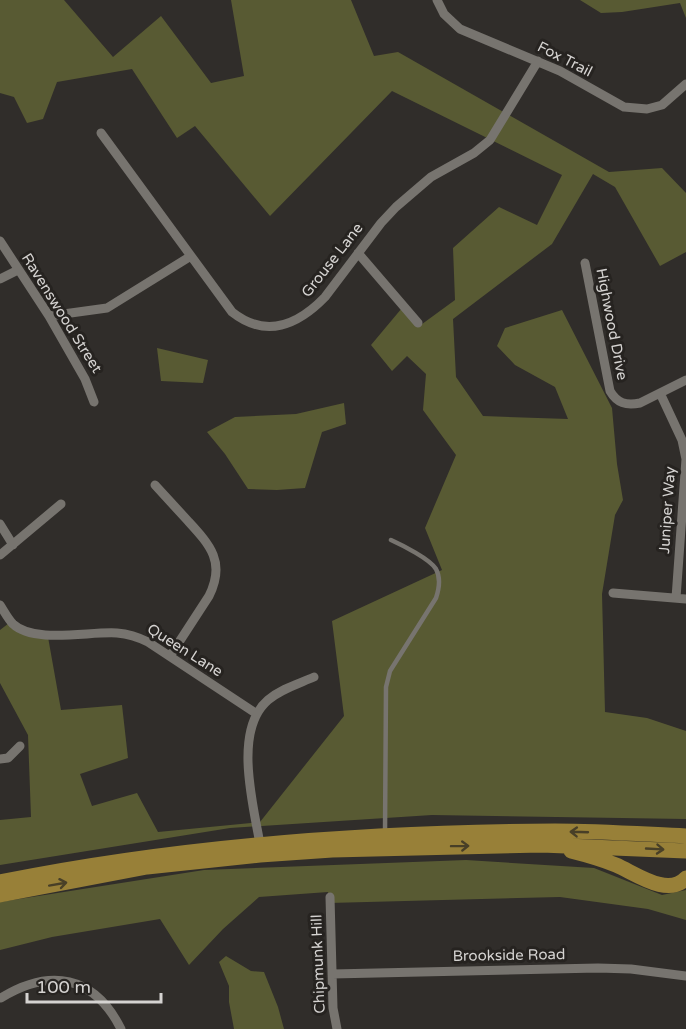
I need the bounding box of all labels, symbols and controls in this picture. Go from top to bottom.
street label: Fox Trail [534,38,596,80]
street label: Grouse Lane [297,219,367,301]
street label: Ravenswood Street [18,250,106,376]
street label: Highwood Drive [592,266,632,382]
street label: Juniper Way [655,466,679,554]
street label: Queen Lane [144,620,226,680]
one-way arrow [569,826,589,837]
one-way arrow [450,840,470,852]
one-way arrow [644,843,664,854]
one-way arrow [47,878,67,889]
street label: Chipmunk Hill [307,914,329,1014]
street label: Brookside Road [453,945,565,965]
scale bar [27,966,160,1004]
text: 100 m [36,976,91,998]

